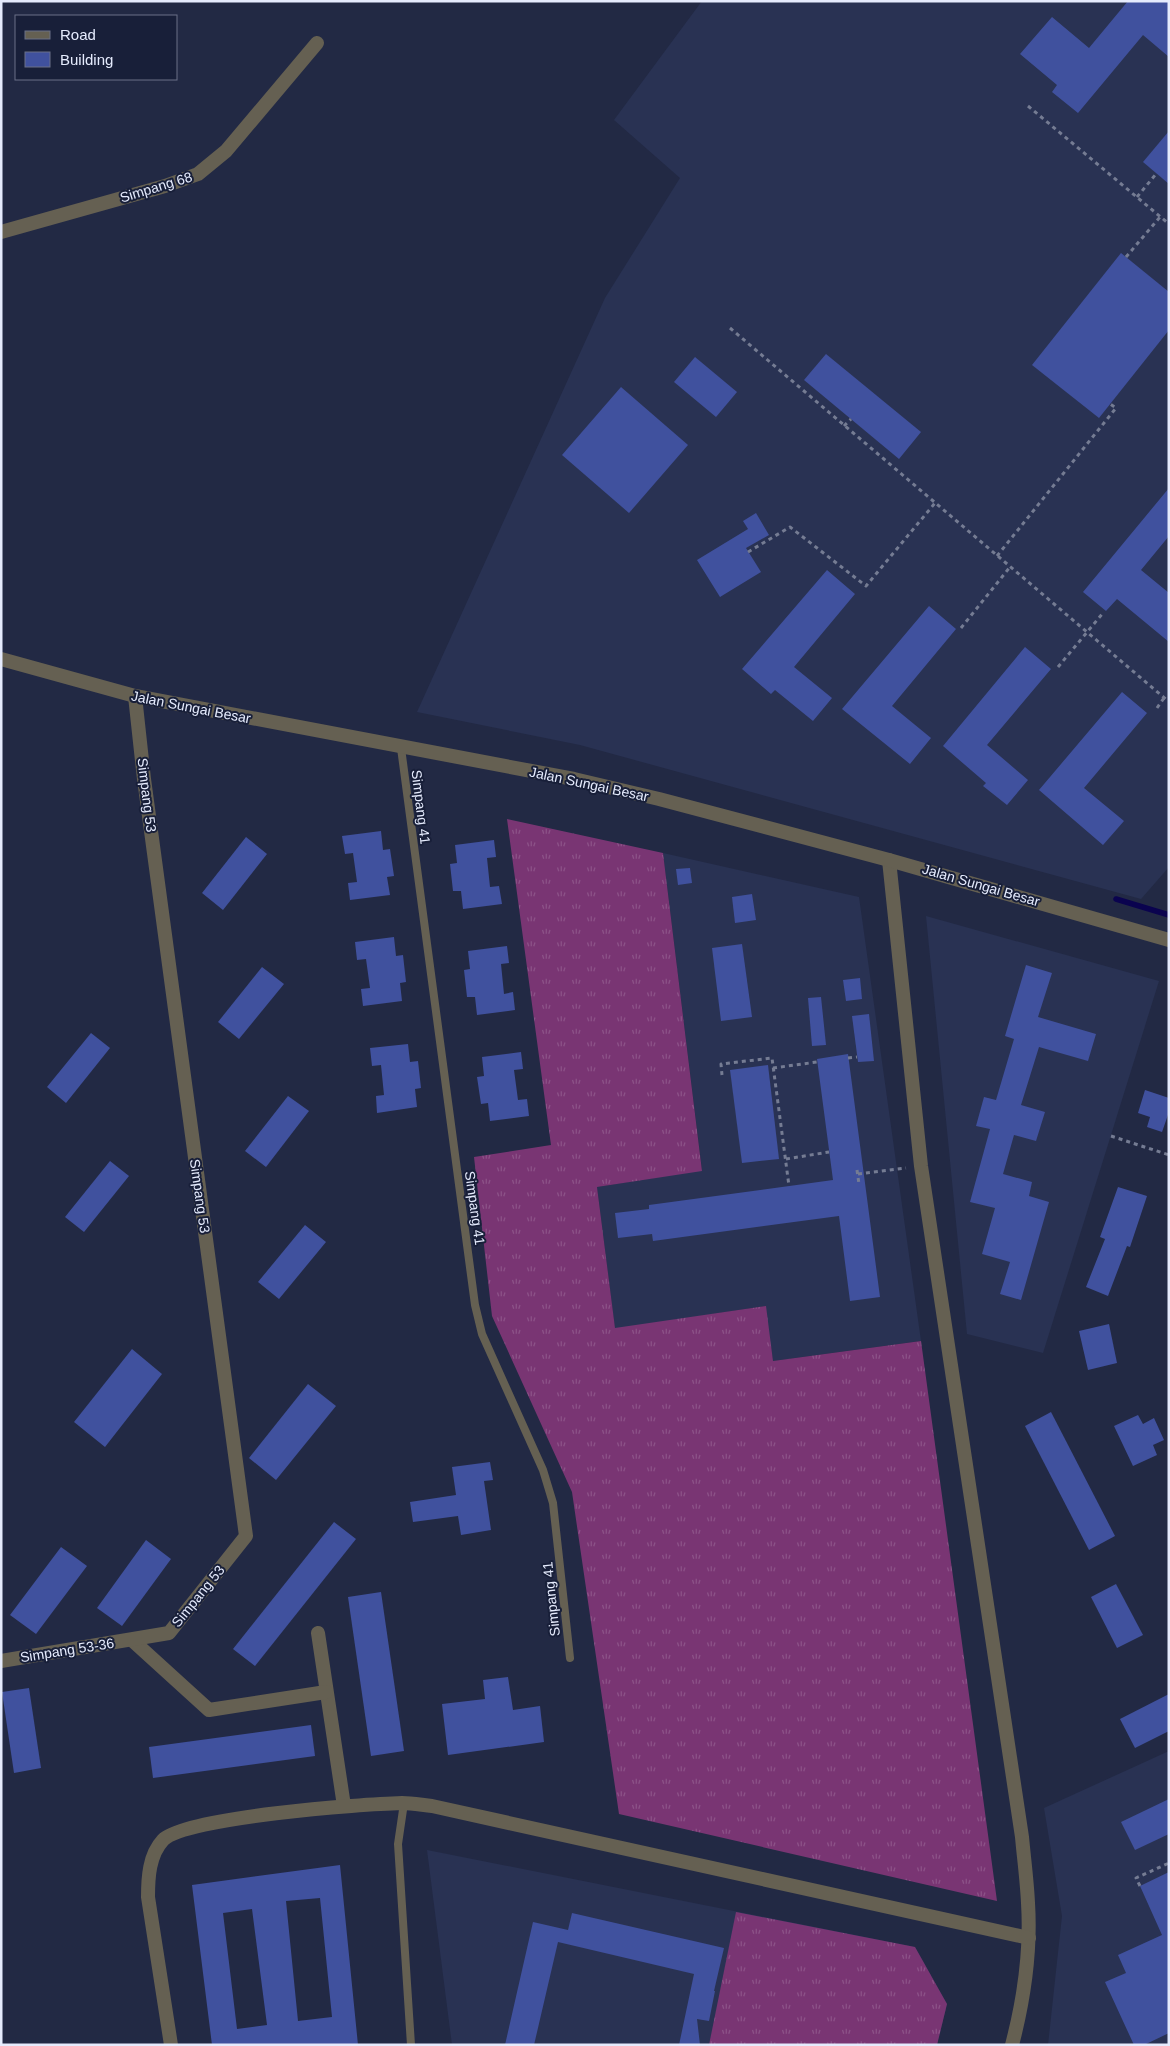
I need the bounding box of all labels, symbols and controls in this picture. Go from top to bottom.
legend [15,15,178,80]
text: Road [60,26,96,43]
text: Building [60,51,113,68]
street label: Simpang 68 [118,168,194,206]
street label: Jalan Sungai Besar [130,688,252,727]
street label: Simpang 53 [135,757,160,833]
street label: Jalan Sungai Besar [528,764,650,805]
street label: Simpang 41 [409,769,434,845]
street label: Jalan Sungai Besar [920,861,1042,910]
street label: Simpang 53 [187,1158,213,1234]
street label: Simpang 41 [462,1170,488,1246]
street label: Simpang 41 [539,1561,563,1637]
street label: Simpang 53 [168,1562,228,1630]
street label: Simpang 53-36 [19,1635,115,1665]

